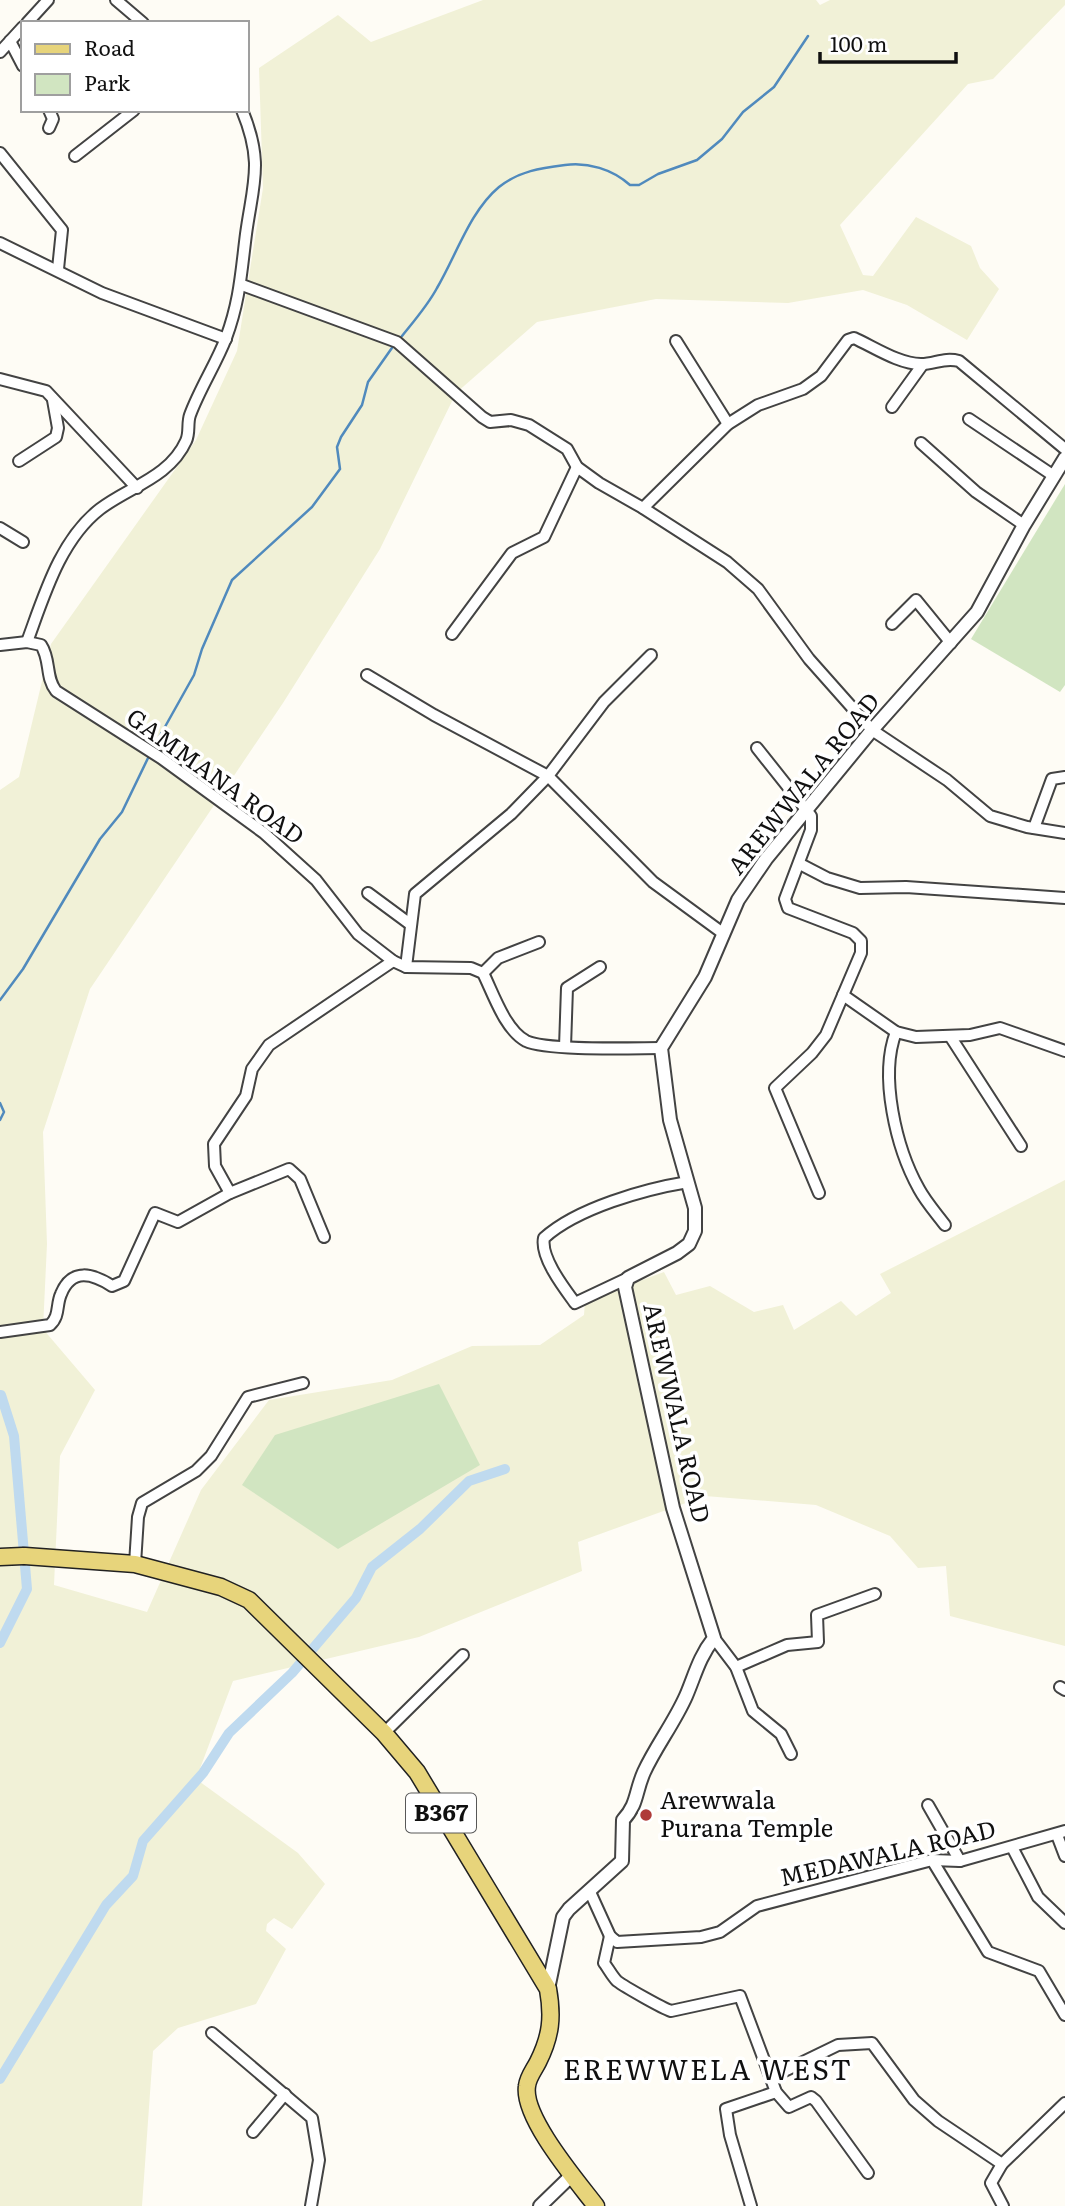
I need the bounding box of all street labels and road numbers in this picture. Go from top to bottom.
street label: AREWWALA ROAD [718,684,886,881]
street label: GAMMANA ROAD [120,698,313,852]
street label: AREWWALA ROAD [636,1299,721,1526]
road number: B367 [406,1794,476,1832]
street label: MEDAWALA ROAD [776,1810,999,1893]

